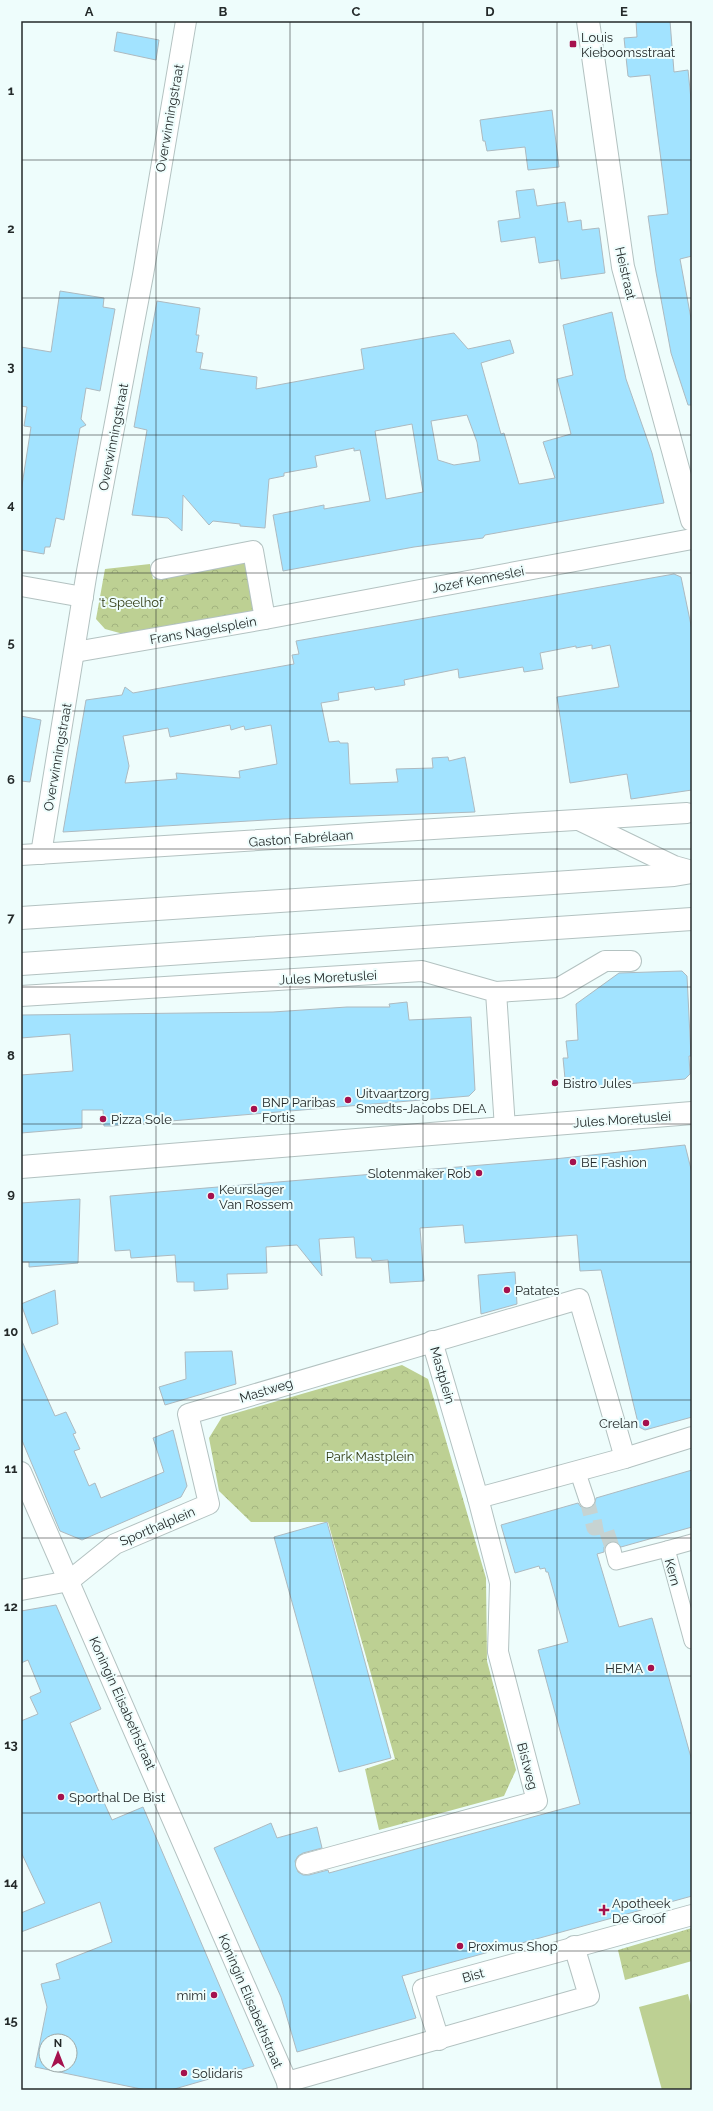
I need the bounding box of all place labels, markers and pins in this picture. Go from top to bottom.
place label: Louis Kieboomsstraat [581,30,676,60]
marker: Louis Kieboomsstraat [568,39,578,49]
place label: Bistro Jules [563,1076,632,1091]
marker: Bistro Jules [550,1078,560,1088]
place label: Uitvaartzorg Smedts-Jacobs DELA [356,1086,486,1116]
place label: BNP Paribas Fortis [262,1095,336,1125]
marker: Uitvaartzorg Smedts-Jacobs DELA [343,1095,353,1105]
marker: BNP Paribas Fortis [249,1104,259,1114]
place label: Pizza Sole [111,1112,172,1127]
marker: Pizza Sole [98,1114,108,1124]
place label: BE Fashion [581,1155,647,1170]
marker: BE Fashion [568,1157,578,1167]
place label: Slotenmaker Rob [368,1166,471,1181]
marker: Slotenmaker Rob [474,1168,484,1178]
place label: Keurslager Van Rossem [219,1182,293,1212]
marker: Keurslager Van Rossem [206,1191,216,1201]
place label: Patates [515,1283,560,1298]
marker: Patates [502,1285,512,1295]
place label: Crelan [599,1416,638,1431]
marker: Crelan [641,1418,651,1428]
place label: HEMA [605,1661,643,1676]
marker: HEMA [646,1663,656,1673]
place label: Sporthal De Bist [69,1790,166,1805]
marker: Sporthal De Bist [56,1792,66,1802]
place label: Apotheek De Groof [612,1896,671,1926]
marker: Apotheek De Groof [599,1905,609,1915]
place label: Proximus Shop [468,1939,558,1954]
marker: Proximus Shop [455,1941,465,1951]
place label: mimi [176,1988,206,2003]
marker: mimi [209,1990,219,2000]
place label: Solidaris [192,2066,243,2081]
marker: Solidaris [179,2068,189,2078]

